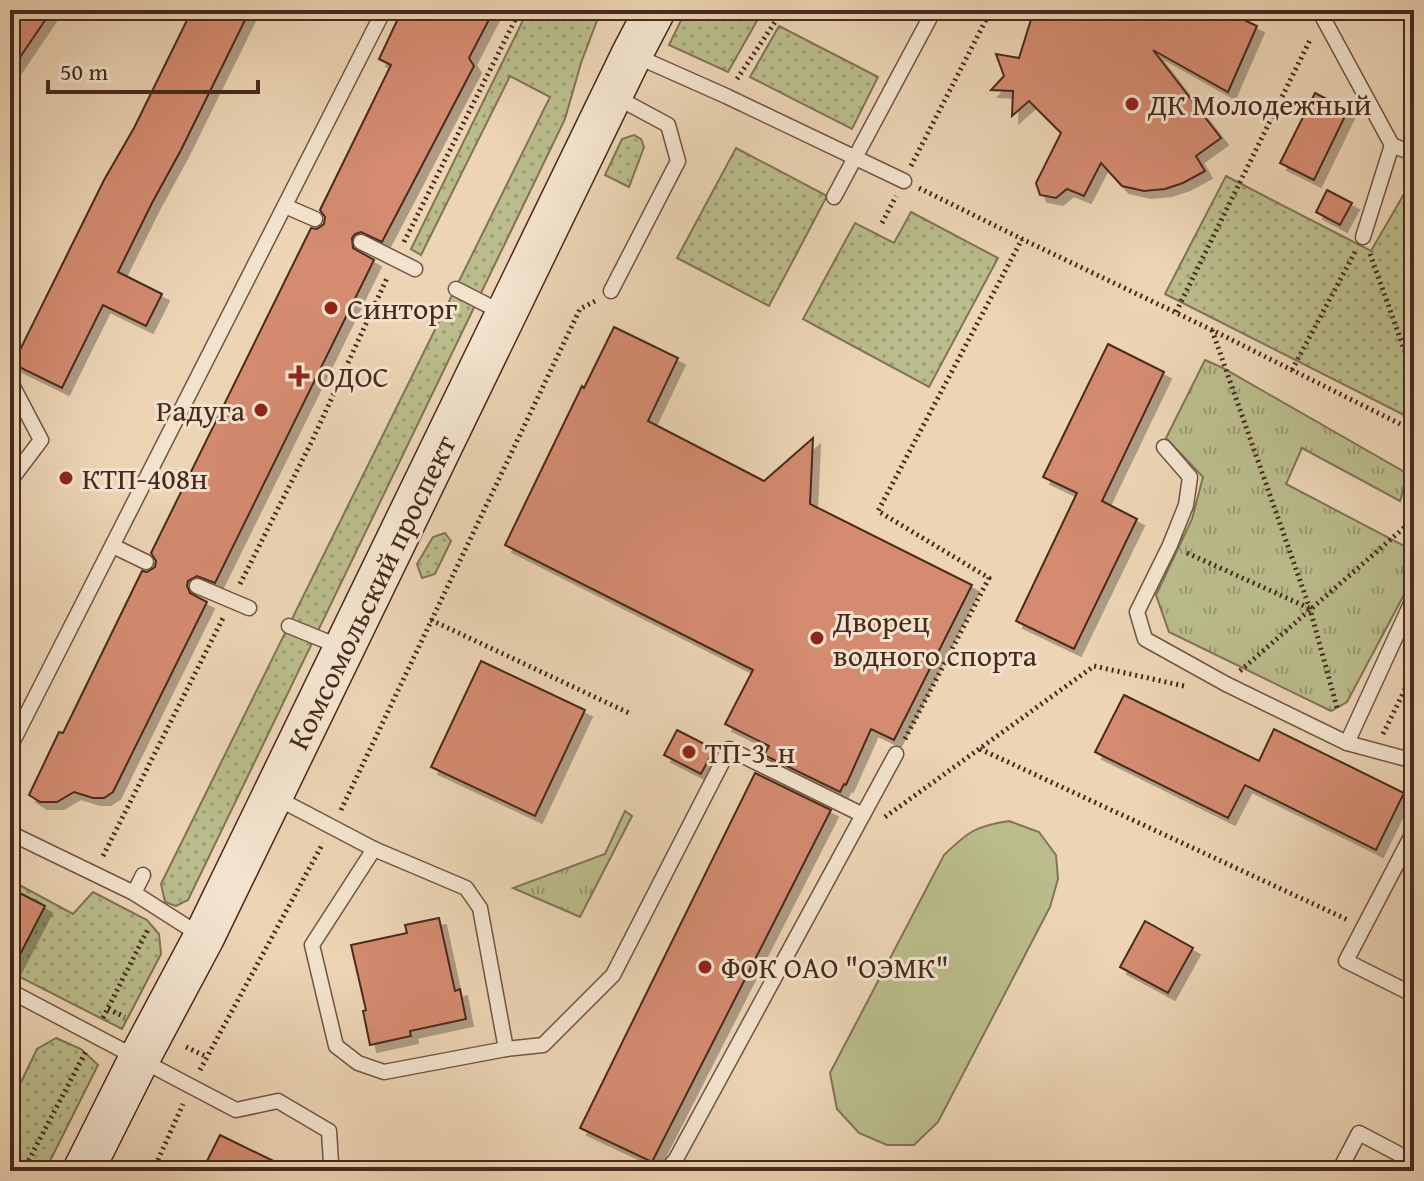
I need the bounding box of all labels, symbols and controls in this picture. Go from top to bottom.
scale bar [48,44,258,94]
text: 50 m [60,54,108,89]
place label: ДК Молодежный [1147,82,1372,126]
marker: ДК Молодежный [1123,95,1141,113]
place label: Синторг [347,286,458,330]
marker: Синторг [322,299,340,317]
place label: ОДОС [317,354,389,398]
marker: ОДОС [288,365,310,387]
place label: Радуга [156,388,246,432]
marker: Радуга [252,401,270,419]
street label: Комсомольский проспект [276,427,467,757]
place label: КТП-408н [82,456,208,500]
marker: КТП-408н [57,469,75,487]
place label: Дворец водного спорта [832,599,1038,677]
marker: Дворец водного спорта [808,629,826,647]
place label: ТП-3_н [705,730,795,774]
marker: ТП-3_н [680,743,698,761]
place label: ФОК ОАО "ОЭМК" [721,945,949,989]
marker: ФОК ОАО "ОЭМК" [696,958,714,976]

